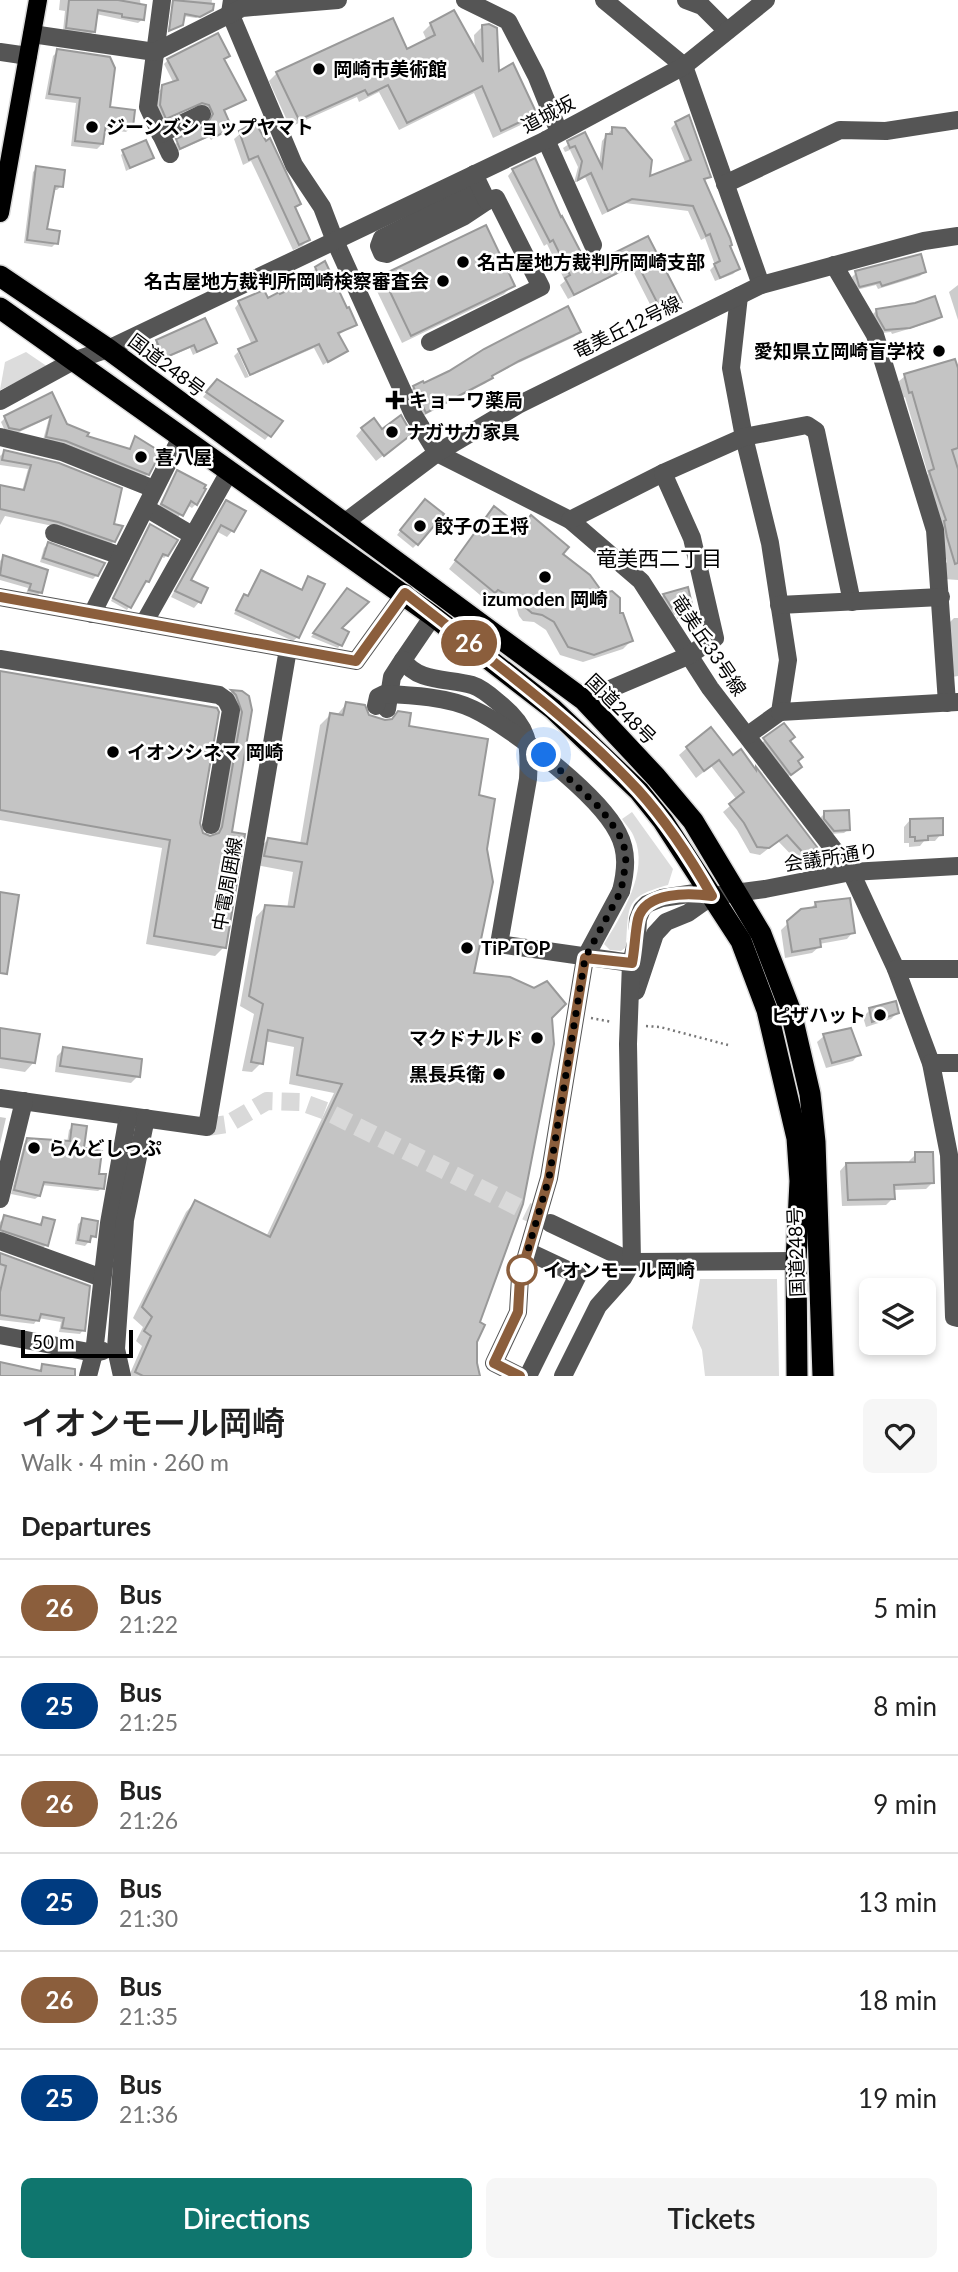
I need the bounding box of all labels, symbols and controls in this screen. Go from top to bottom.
place label: 岡崎市美術館 [333,57,447,80]
marker: 岡崎市美術館 [311,61,327,77]
street label: 道城坂 [517,90,578,137]
place label: ジーンズショップヤマト [106,115,314,138]
marker: ジーンズショップヤマト [84,119,100,135]
place label: 名古屋地方裁判所岡崎支部 [477,250,705,273]
marker: 名古屋地方裁判所岡崎支部 [455,254,471,270]
place label: 名古屋地方裁判所岡崎検察審査会 [144,269,429,292]
marker: 名古屋地方裁判所岡崎検察審査会 [435,273,451,289]
street label: 竜美丘12号線 [569,291,684,363]
street label: 国道248号 [124,328,210,401]
place label: 愛知県立岡崎盲学校 [754,339,925,362]
marker: 愛知県立岡崎盲学校 [931,343,947,359]
place label: キョーワ薬局 [409,388,523,411]
marker: キョーワ薬局 [387,392,403,408]
place label: ナガサカ家具 [406,420,520,443]
marker: ナガサカ家具 [384,424,400,440]
place label: 喜八屋 [155,445,212,468]
marker: 喜八屋 [133,449,149,465]
place label: 餃子の王将 [434,514,529,537]
marker: 餃子の王将 [412,518,428,534]
district label: 竜美西二丁目 [596,545,722,570]
marker: izumoden 岡崎 [537,569,553,585]
place label: izumoden 岡崎 [482,587,608,610]
street label: 竜美丘33号線 [667,590,752,700]
line badge: 26 [438,620,500,666]
text: 26 [455,628,483,657]
street label: 国道248号 [581,669,661,749]
your location [526,737,561,772]
place label: イオンシネマ 岡崎 [127,740,284,763]
marker: イオンシネマ 岡崎 [105,744,121,760]
street label: 中電周囲線 [207,835,246,933]
street label: 会議所通り [782,838,880,875]
place label: TiP TOP [481,936,551,959]
marker: TiP TOP [459,940,475,956]
place label: ピザハット [771,1003,866,1026]
marker: ピザハット [872,1007,888,1023]
place label: マクドナルド [409,1026,523,1049]
marker: マクドナルド [529,1030,545,1046]
place label: 黒長兵衛 [409,1062,485,1085]
marker: 黒長兵衛 [491,1066,507,1082]
place label: らんどしっぷ [48,1136,161,1159]
marker: らんどしっぷ [26,1140,42,1156]
street label: 国道248号 [782,1207,809,1297]
marker: イオンモール岡崎 [507,1255,537,1285]
place label: イオンモール岡崎 [543,1258,695,1281]
map controls [859,1278,936,1355]
button: layers [859,1278,936,1355]
scale bar [21,1327,133,1359]
text: 50 m [32,1330,75,1353]
button: heart [863,1399,937,1473]
text: イオンモール岡崎 [21,1402,285,1442]
text: Walk · 4 min · 260 m [21,1448,229,1476]
text: Departures [21,1510,151,1542]
text: Bus [119,1578,162,1610]
text: 5 min [873,1592,937,1624]
text: 26 [46,1593,73,1622]
text: 21:22 [119,1610,178,1638]
text: Bus [119,1676,162,1708]
text: 8 min [873,1690,937,1722]
text: 25 [46,1691,73,1720]
text: 21:25 [119,1708,178,1736]
text: Bus [119,1774,162,1806]
text: 9 min [873,1788,937,1820]
text: 26 [46,1789,73,1818]
text: 21:26 [119,1806,178,1834]
text: Bus [119,1872,162,1904]
text: 13 min [858,1886,937,1918]
text: 25 [46,1887,73,1916]
text: 21:30 [119,1904,178,1932]
text: Bus [119,1970,162,2002]
text: 18 min [858,1984,937,2016]
text: 26 [46,1985,73,2014]
text: 21:35 [119,2002,178,2030]
text: Bus [119,2068,162,2100]
text: 19 min [858,2082,937,2114]
text: 25 [46,2083,73,2112]
text: 21:36 [119,2100,178,2128]
button: Directions [21,2178,472,2258]
button: Tickets [486,2178,937,2258]

